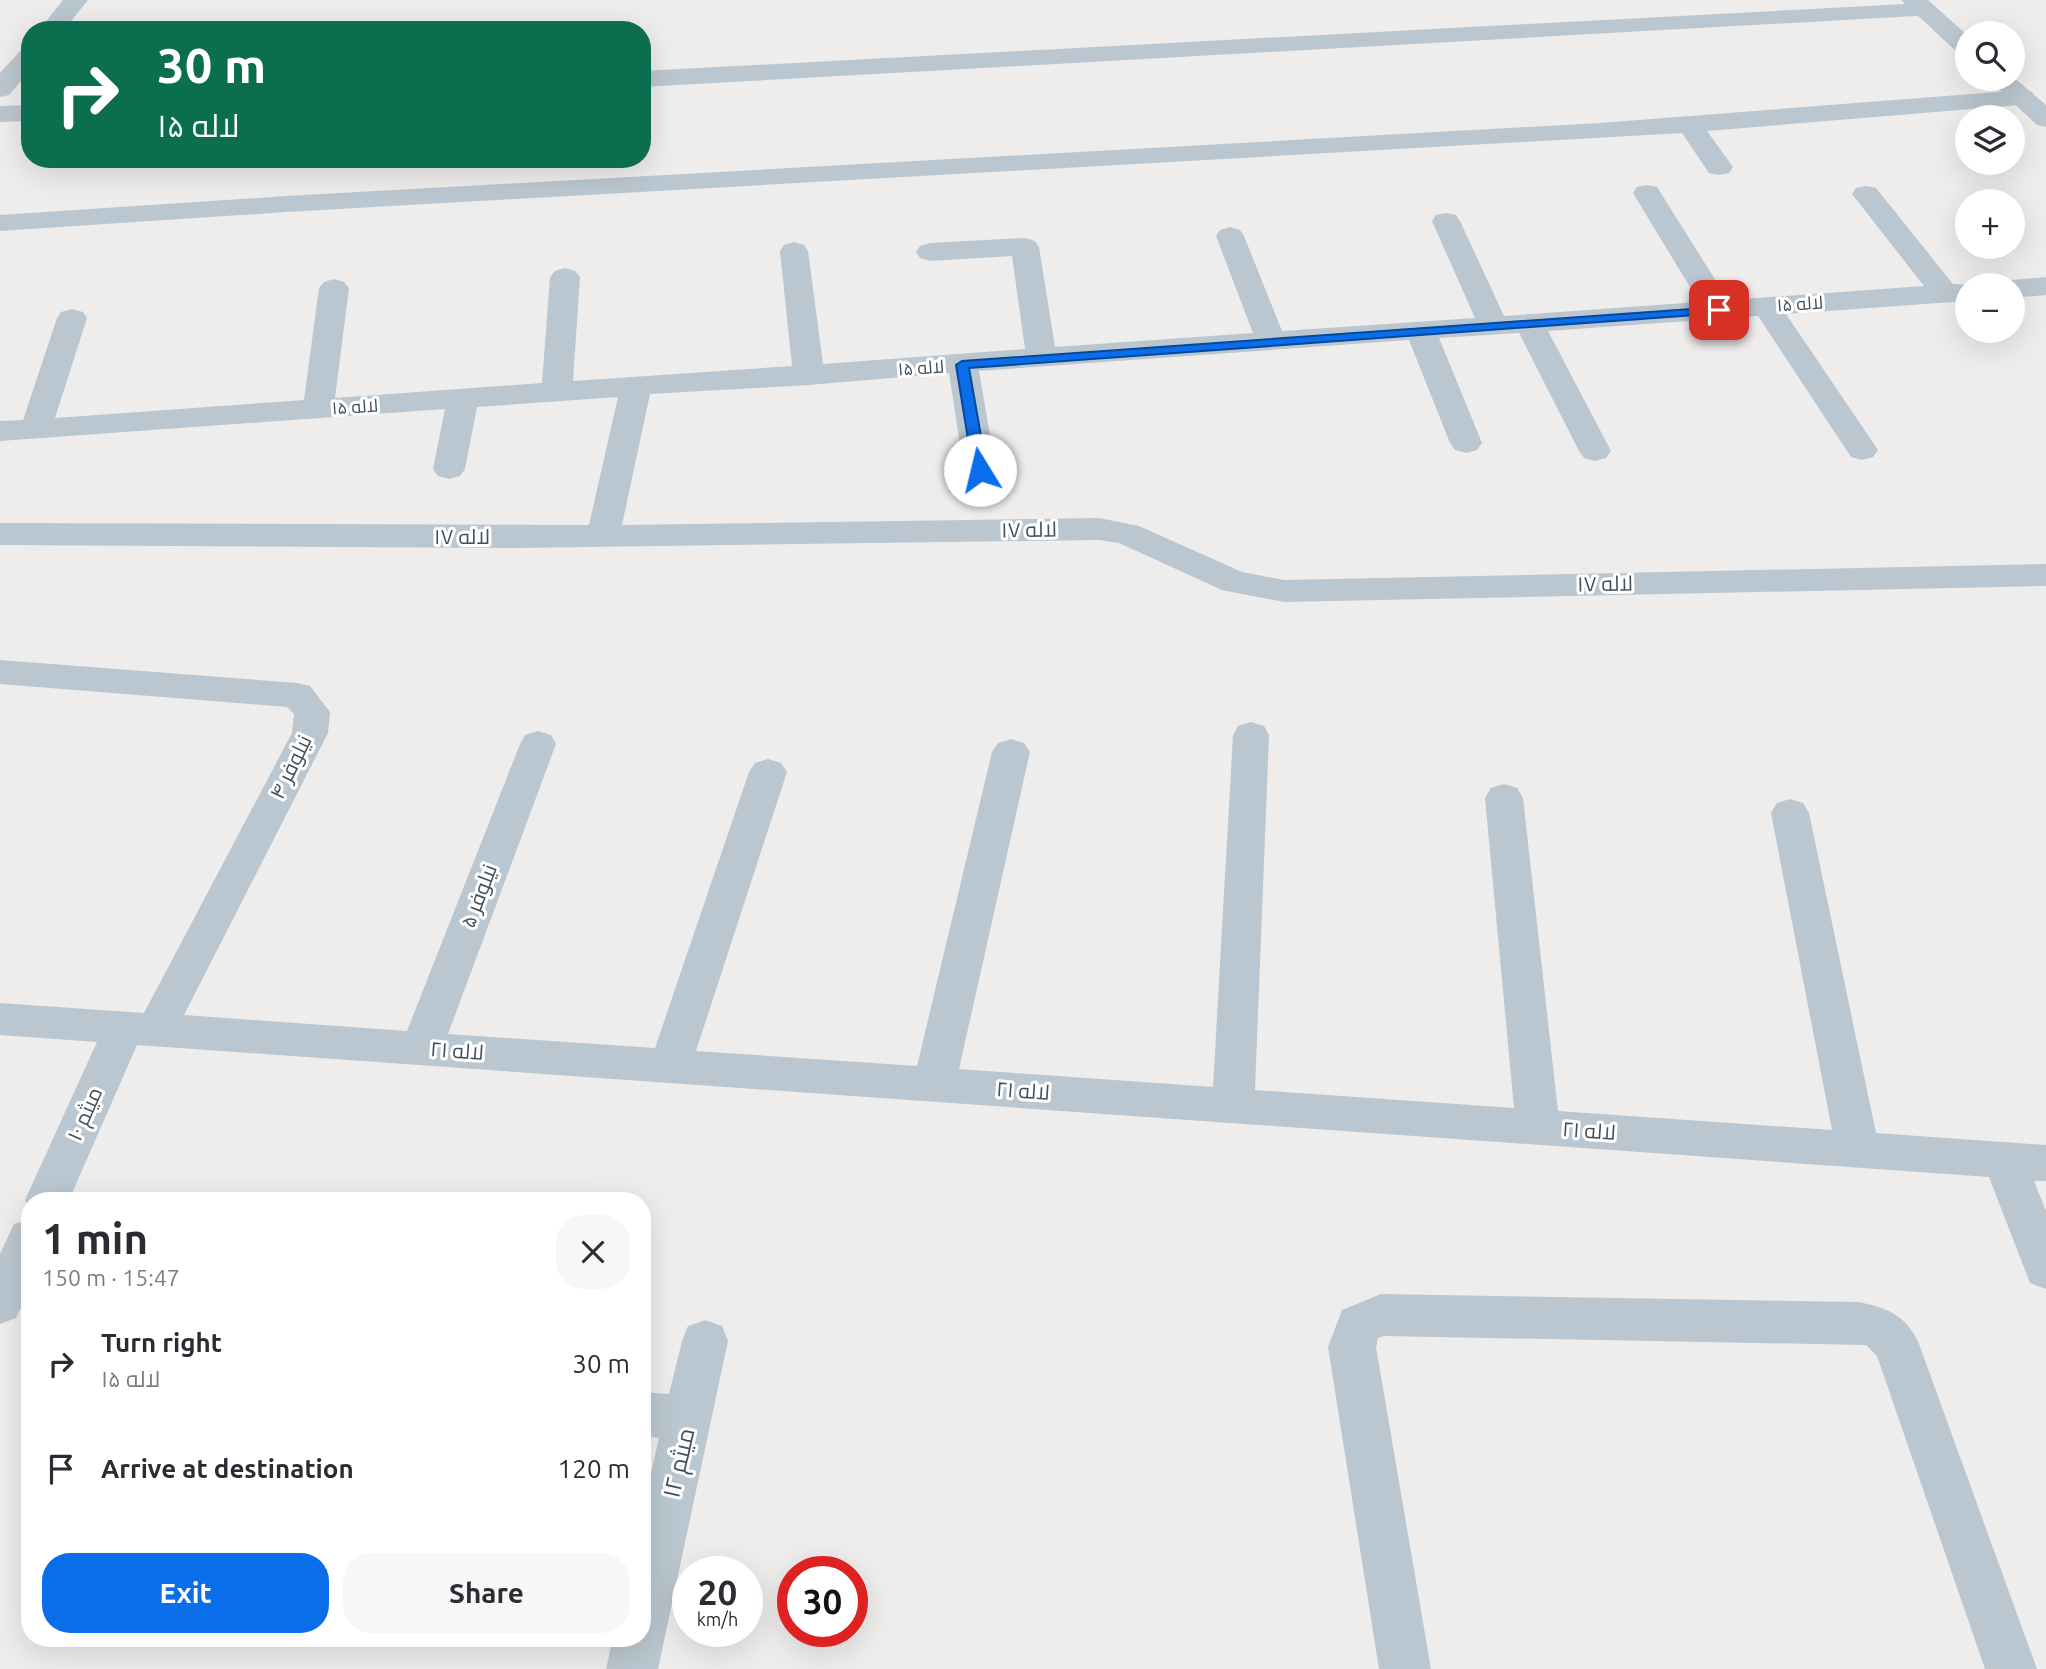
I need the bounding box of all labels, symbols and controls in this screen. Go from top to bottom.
map controls [1955,21,2025,343]
button: search [1955,21,2025,91]
text: 30 m [157,37,266,92]
icon: right [42,49,133,140]
button: layers [1955,105,2025,175]
text: لاله ۱۵ [157,107,240,143]
button: + [1955,189,2025,259]
button: − [1955,273,2025,343]
pin [1689,280,1749,340]
icon: arrive [1700,291,1738,329]
street label: لاله ۱۵ [1776,291,1824,315]
street label: لاله ۱۵ [897,355,945,379]
street label: لاله ۱۵ [331,394,379,418]
position arrow [943,433,1017,507]
street label: لاله ۱۷ [1001,517,1057,541]
street label: لاله ۱۷ [434,524,490,548]
street label: لاله ۱۷ [1577,571,1633,595]
street label: نیلوفر ۴ [264,731,317,803]
street label: نیلوفر ۵ [455,861,502,931]
street label: لاله ۲۱ [429,1036,485,1064]
street label: لاله ۲۱ [995,1076,1051,1104]
street label: میثم ۱۰ [62,1083,109,1145]
street label: لاله ۲۱ [1561,1116,1617,1144]
text: 1 min [42,1215,148,1262]
button: close [556,1215,630,1289]
text: 150 m · 15:47 [42,1265,180,1290]
text: Turn right [101,1328,222,1357]
icon: right [42,1345,80,1383]
text: 30 m [572,1349,630,1378]
text: لاله ۱۵ [101,1366,160,1391]
street label: میثم ۱۲ [657,1425,703,1501]
icon: arrive [42,1450,80,1488]
text: Arrive at destination [101,1454,354,1483]
text: 120 m [558,1454,630,1483]
button: Exit [42,1553,329,1633]
button: Share [343,1553,630,1633]
speed limit sign: 30 [777,1556,868,1647]
text: 20 [698,1572,737,1612]
text: km/h [697,1609,738,1629]

